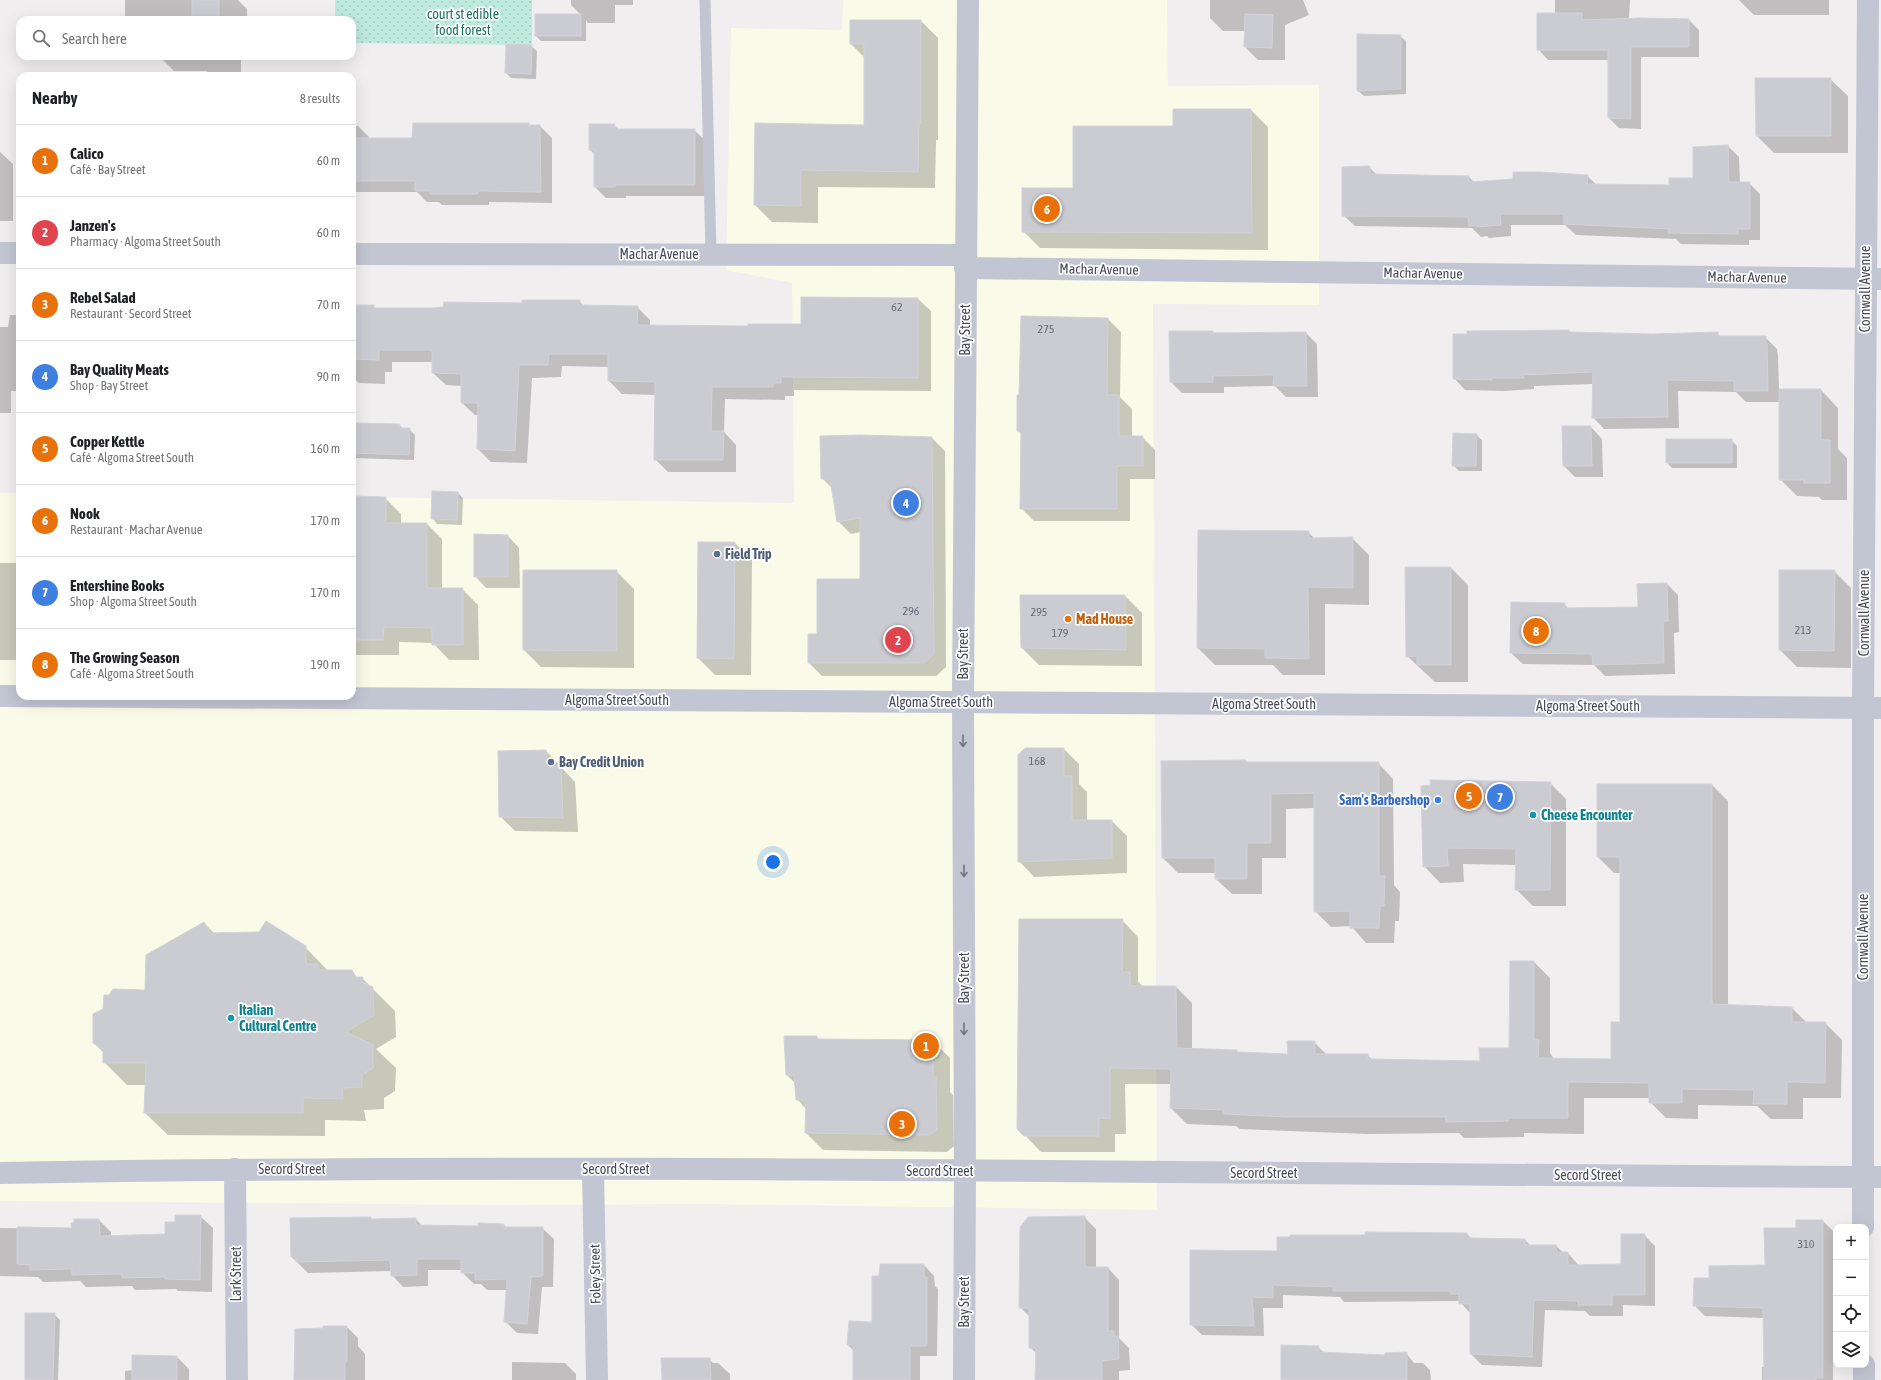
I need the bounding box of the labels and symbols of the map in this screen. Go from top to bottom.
park label: court st edible food forest [427,6,499,38]
pin: 6 [1034,194,1060,224]
street label: Machar Avenue [619,246,699,262]
street label: Cornwall Avenue [1857,246,1873,332]
street label: Machar Avenue [1059,260,1139,278]
street label: Machar Avenue [1383,264,1463,282]
street label: Machar Avenue [1707,268,1787,286]
house number: 62 [891,300,903,314]
street label: Bay Street [957,304,973,356]
house number: 275 [1038,322,1054,336]
pin: 4 [893,488,919,518]
place label: Field Trip [725,546,772,562]
marker: Field Trip [712,549,722,559]
street label: Cornwall Avenue [1856,570,1872,656]
house number: 296 [903,604,920,618]
house number: 295 [1031,605,1047,619]
place label: Mad House [1076,611,1133,627]
marker: Mad House [1063,614,1073,624]
pin: 8 [1523,616,1549,646]
house number: 213 [1795,623,1811,637]
pin: 2 [885,625,911,655]
house number: 179 [1052,626,1069,640]
street label: Bay Street [955,628,971,680]
street label: Algoma Street South [565,692,669,708]
street label: Algoma Street South [889,694,993,710]
street label: Algoma Street South [1212,696,1316,712]
street label: Algoma Street South [1536,698,1640,714]
one-way arrow [959,734,967,747]
place label: Bay Credit Union [559,754,644,770]
house number: 168 [1029,754,1046,768]
marker: Bay Credit Union [546,757,556,767]
pin: 5 [1456,781,1482,811]
pin: 7 [1487,782,1513,812]
place label: Sam's Barbershop [1339,792,1430,808]
marker: Sam's Barbershop [1433,795,1443,805]
place label: Cheese Encounter [1541,807,1633,823]
marker: Cheese Encounter [1528,810,1538,820]
your location [763,852,783,872]
one-way arrow [960,864,968,877]
street label: Cornwall Avenue [1855,894,1871,980]
street label: Bay Street [956,952,972,1004]
place label: Italian Cultural Centre [239,1002,317,1034]
marker: Italian Cultural Centre [226,1013,236,1023]
one-way arrow [960,1022,968,1035]
pin: 1 [913,1031,939,1061]
pin: 3 [889,1109,915,1139]
street label: Secord Street [258,1161,326,1177]
street label: Secord Street [582,1161,650,1177]
street label: Secord Street [906,1163,974,1179]
street label: Secord Street [1230,1165,1298,1181]
street label: Secord Street [1554,1167,1622,1183]
house number: 310 [1798,1237,1815,1251]
street label: Foley Street [586,1244,604,1304]
street label: Lark Street [228,1247,244,1301]
street label: Bay Street [956,1276,972,1328]

